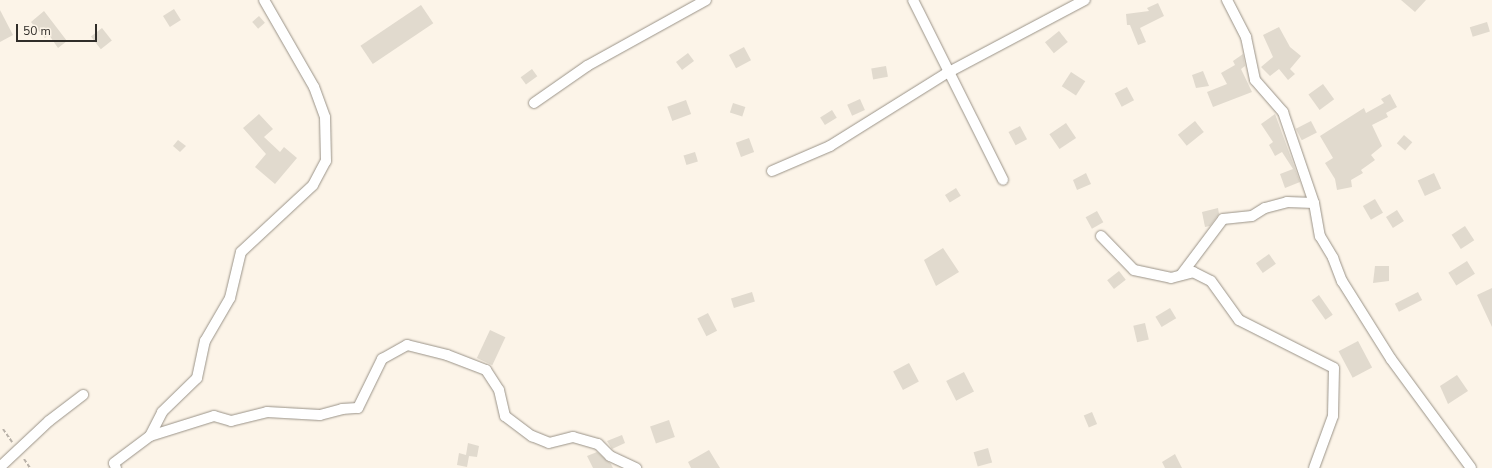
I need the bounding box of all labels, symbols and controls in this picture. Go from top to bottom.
scale bar [18,16,99,42]
text: 50 m [23,23,51,39]

